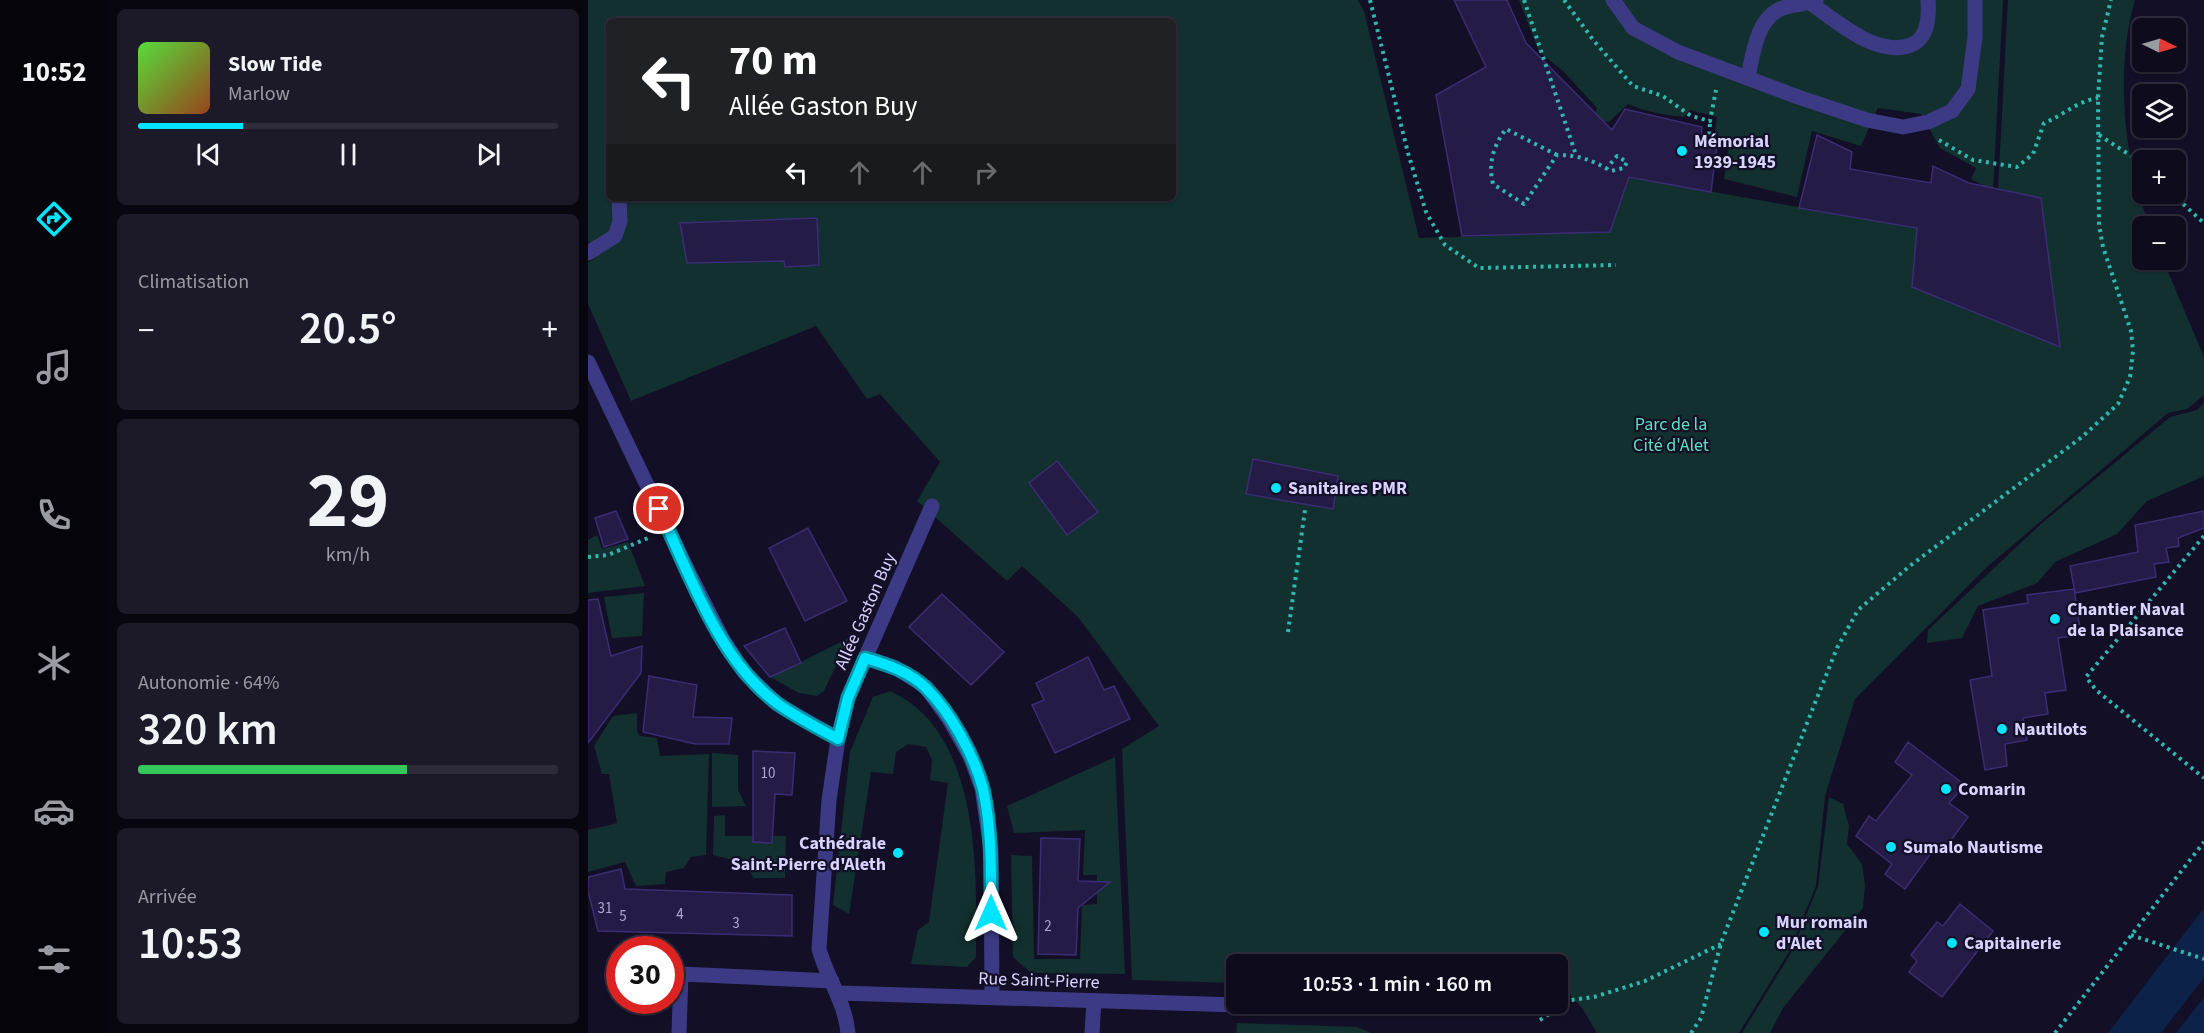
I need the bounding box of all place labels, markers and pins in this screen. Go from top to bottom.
place label: Mémorial 1939-1945 [1694,129,1776,175]
marker: Mémorial 1939-1945 [1675,144,1689,158]
place label: Sanitaires PMR [1288,476,1407,501]
marker: Sanitaires PMR [1269,481,1283,495]
pin [633,483,684,534]
place label: Chantier Naval de la Plaisance [2067,597,2185,643]
marker: Chantier Naval de la Plaisance [2048,612,2062,626]
place label: Nautilots [2014,717,2087,742]
marker: Nautilots [1995,722,2009,736]
place label: Comarin [1958,777,2026,802]
marker: Comarin [1939,782,1953,796]
place label: Cathédrale Saint-Pierre d'Aleth [731,831,886,877]
place label: Sumalo Nautisme [1903,835,2043,860]
marker: Sumalo Nautisme [1884,840,1898,854]
marker: Cathédrale Saint-Pierre d'Aleth [891,846,905,860]
place label: Mur romain d'Alet [1776,910,1868,956]
marker: Mur romain d'Alet [1757,925,1771,939]
place label: Capitainerie [1964,931,2061,956]
marker: Capitainerie [1945,936,1959,950]

